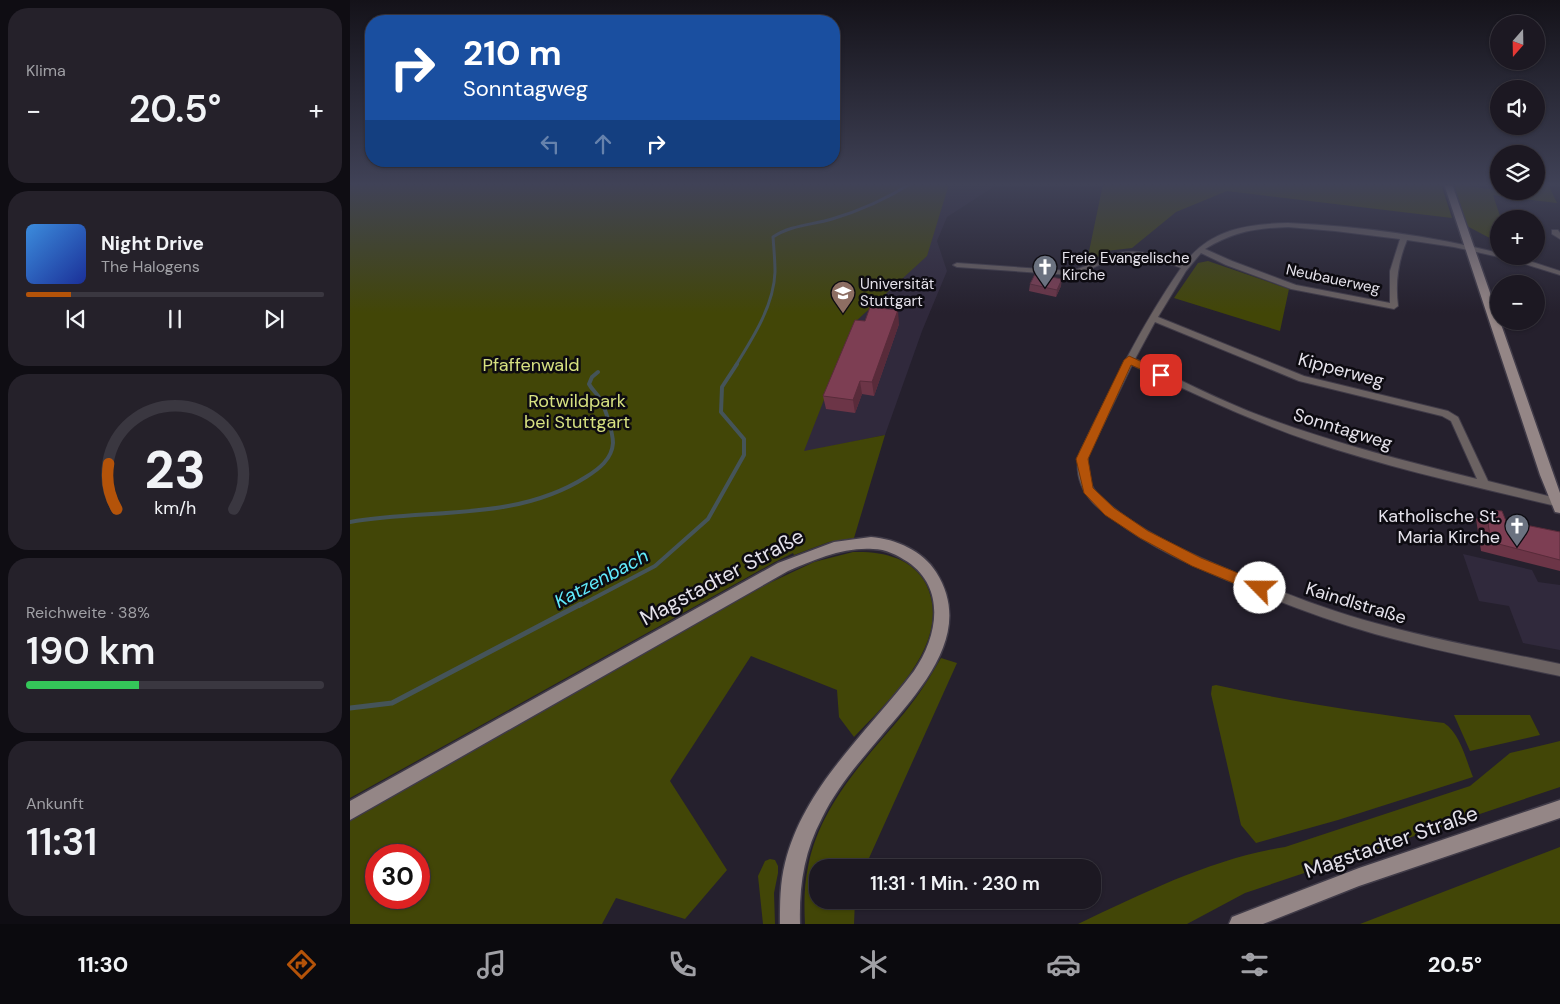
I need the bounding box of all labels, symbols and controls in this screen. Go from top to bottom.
north arrow [1490,15,1545,70]
map controls [1490,15,1545,330]
text: 210 m [463,30,562,76]
icon: right [380,35,445,100]
text: Klima [26,60,66,81]
text: Sonntagweg [463,74,588,103]
button: sound [1490,80,1545,135]
text: 20.5° [129,84,221,134]
text: − [26,92,41,129]
text: + [309,92,324,129]
icon: left [536,130,564,158]
icon: ahead [589,130,617,158]
icon: right [642,130,670,158]
button: layers [1490,145,1545,200]
button: + [1490,210,1545,265]
text: Night Drive [101,231,204,256]
place label: Freie Evangelische Kirche [1062,248,1190,285]
church icon: Freie Evangelische Kirche [1032,254,1058,288]
text: The Halogens [101,256,200,277]
street label: Neubauerweg [1284,259,1382,299]
place label: Universität Stuttgart [860,274,935,311]
button: − [1490,275,1545,330]
school or university icon: Universität Stuttgart [830,280,856,314]
icon: previous [62,305,90,333]
icon: pause [161,305,189,333]
icon: next [260,305,288,333]
street label: Kipperweg [1295,347,1387,393]
park label: Pfaffenwald [483,353,579,377]
pin [1140,354,1182,396]
icon: arrive [1147,361,1175,389]
park label: Rotwildpark bei Stuttgart [524,389,630,434]
street label: Sonntagweg [1291,403,1395,455]
text: 23 [144,436,206,504]
text: km/h [154,496,196,520]
place label: Katholische St. Maria Kirche [1378,504,1500,549]
church icon: Katholische St. Maria Kirche [1504,513,1530,547]
street label: Magstadter Straße [635,522,809,632]
water label: Katzenbach [550,543,653,614]
position arrow [1233,561,1285,613]
street label: Kaindlstraße [1303,576,1409,630]
text: Reichweite · 38% [26,602,150,623]
text: 190 km [26,626,155,676]
text: Ankunft [26,793,84,814]
street label: Magstadter Straße [1300,799,1482,885]
text: 11:31 [26,817,97,867]
speed limit sign: 30 [365,844,430,909]
text: 11:31 · 1 Min. · 230 m [870,871,1040,896]
icon: directions [284,947,319,982]
icon: music [474,947,509,982]
icon: phone [665,947,700,982]
icon: climate [856,947,891,982]
icon: car [1046,947,1081,982]
icon: filters [1237,947,1272,982]
text: 11:30 [78,950,128,979]
text: 20.5° [1428,950,1482,979]

